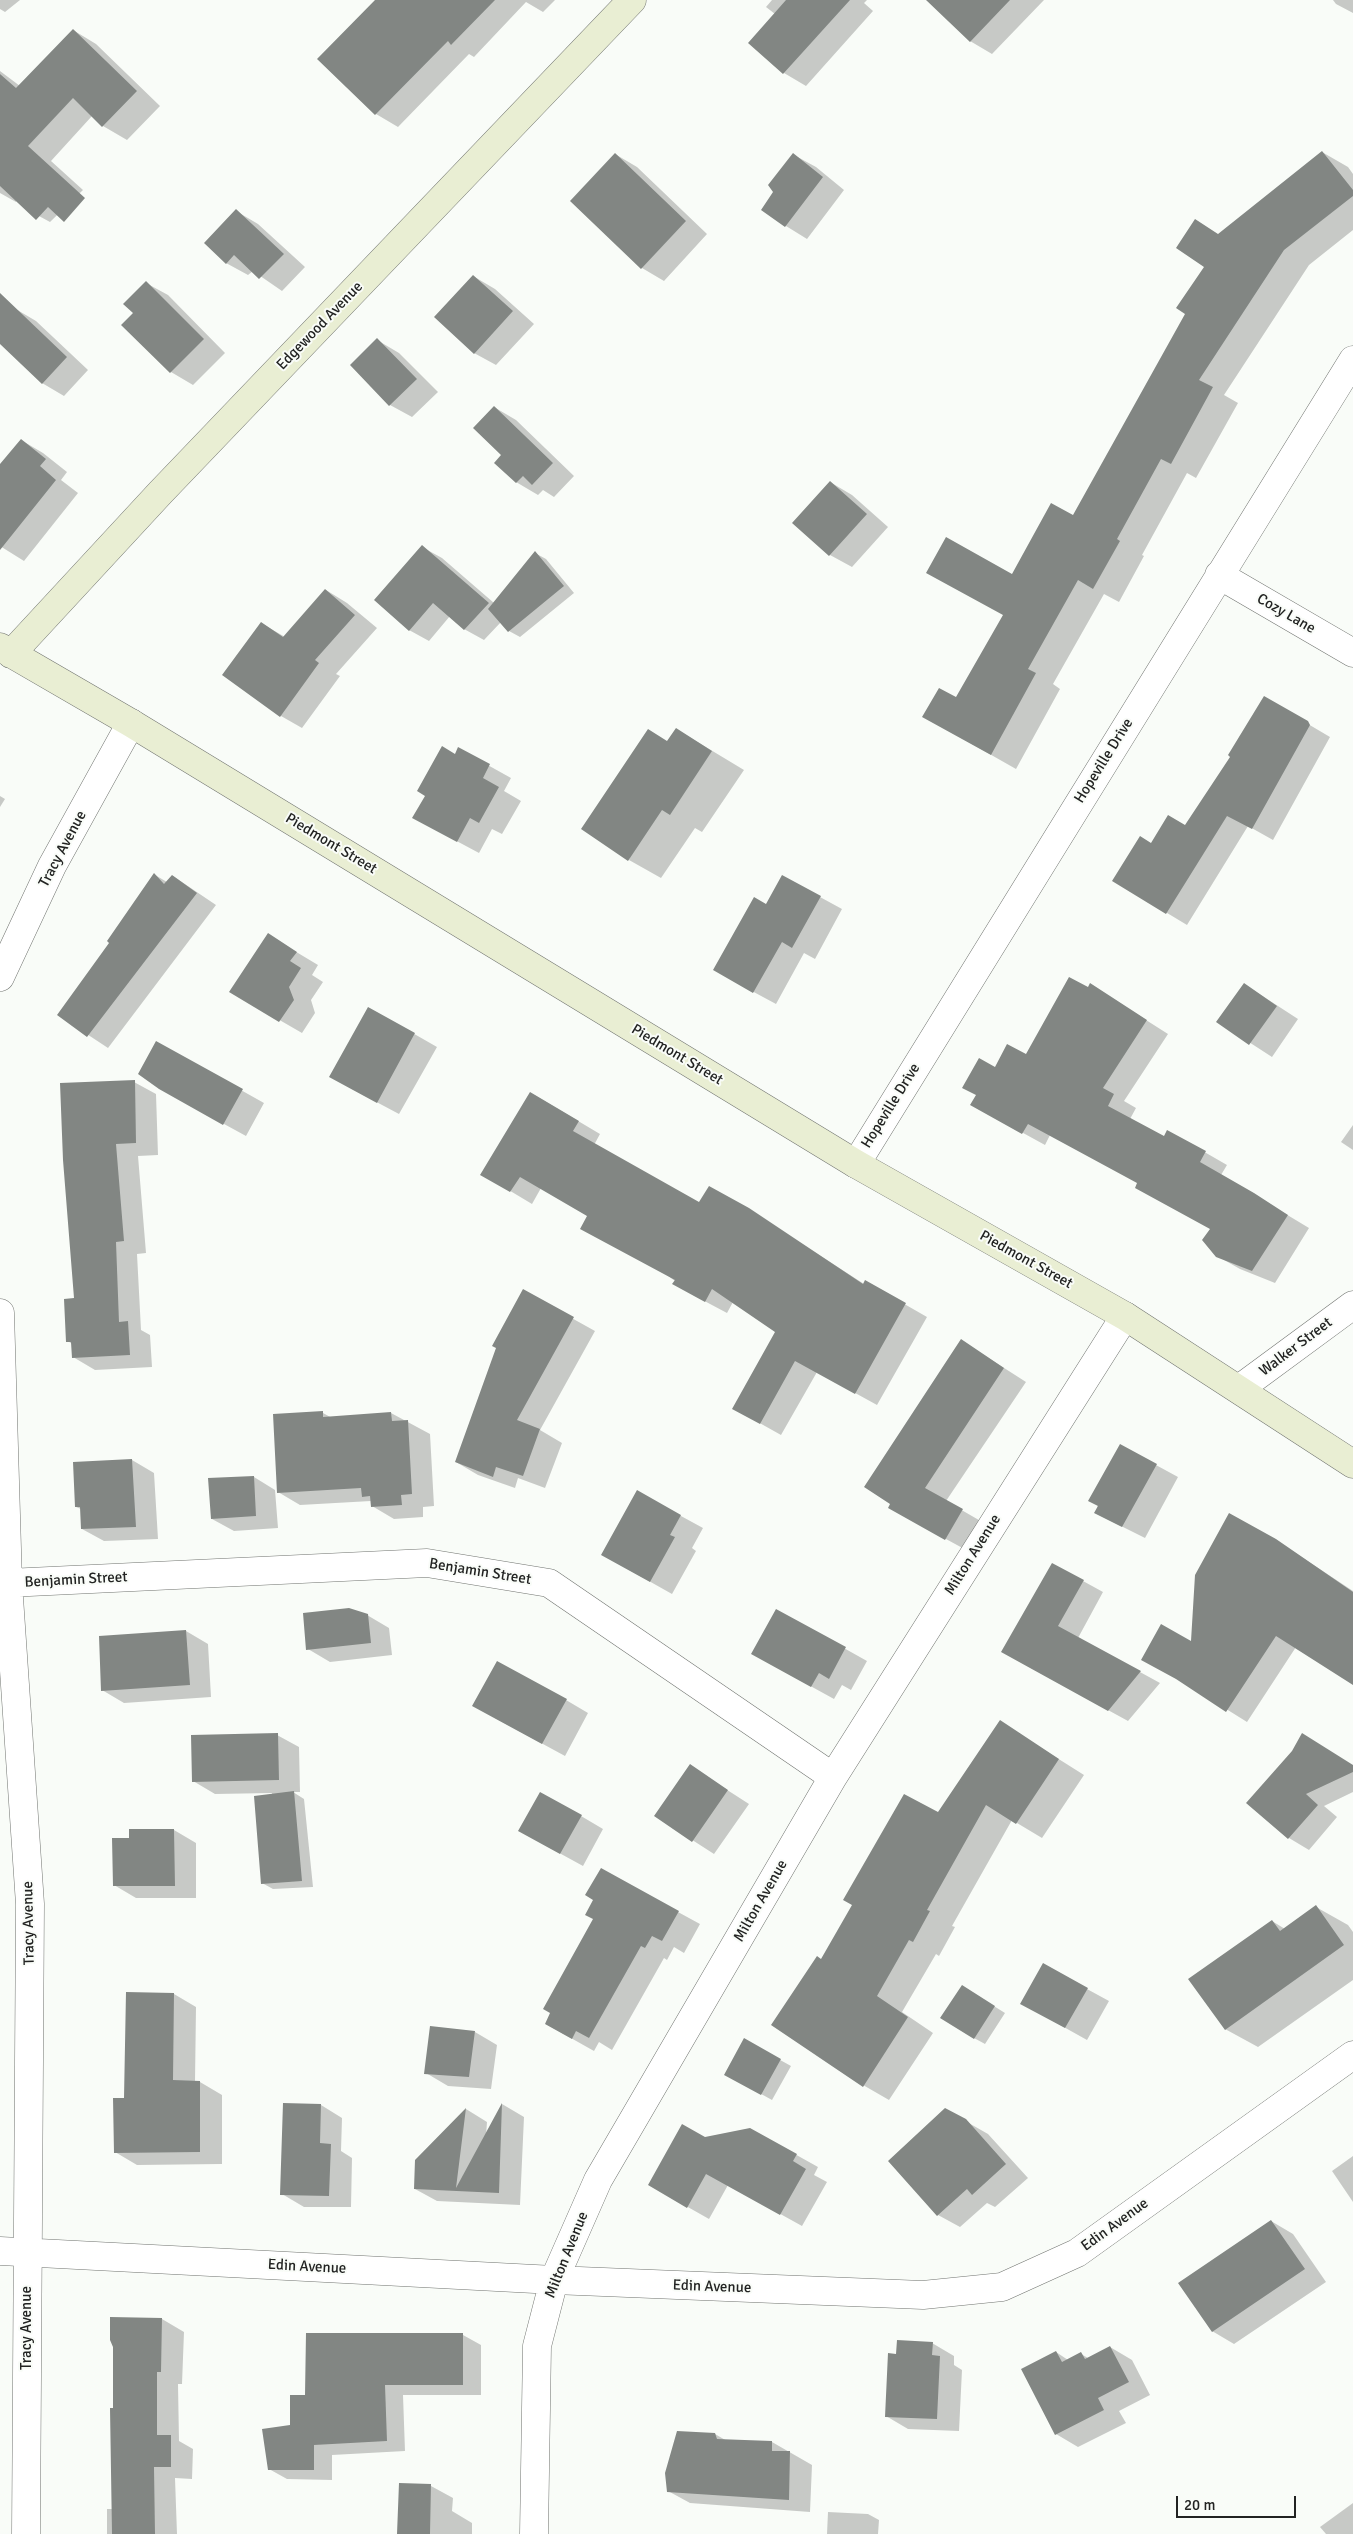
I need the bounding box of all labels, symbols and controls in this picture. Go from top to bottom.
street label: Edgewood Avenue [273,278,367,374]
street label: Cozy Lane [1254,590,1318,638]
street label: Hopeville Drive [1071,715,1137,807]
street label: Tracy Avenue [35,808,91,890]
street label: Piedmont Street [282,810,380,878]
street label: Piedmont Street [628,1021,726,1089]
street label: Hopeville Drive [858,1060,924,1152]
street label: Piedmont Street [976,1227,1076,1293]
street label: Walker Street [1256,1314,1336,1380]
street label: Milton Avenue [941,1511,1005,1599]
street label: Benjamin Street [428,1555,532,1589]
street label: Benjamin Street [24,1568,128,1592]
street label: Milton Avenue [730,1857,792,1945]
street label: Tracy Avenue [19,1881,39,1965]
street label: Edin Avenue [1078,2195,1152,2255]
street label: Milton Avenue [541,2209,593,2301]
street label: Edin Avenue [267,2256,347,2278]
street label: Edin Avenue [672,2277,752,2297]
street label: Tracy Avenue [18,2286,36,2370]
scale bar [1178,2486,1298,2518]
text: 20 m [1184,2496,1215,2514]

